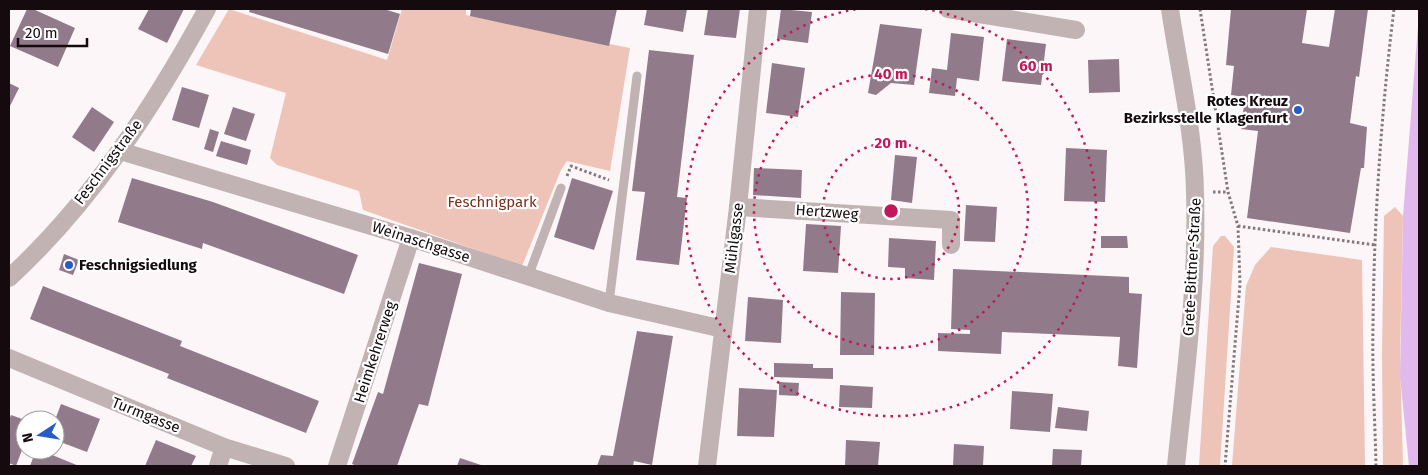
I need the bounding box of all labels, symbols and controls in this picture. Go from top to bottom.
scale bar [18,15,86,47]
text: 20 m [25,24,58,42]
text: 60 m [1019,57,1053,75]
text: 40 m [874,65,908,83]
place label: Rotes Kreuz Bezirksstelle Klagenfurt [1124,92,1288,127]
marker: Rotes Kreuz Bezirksstelle Klagenfurt [1292,104,1304,116]
street label: Feschnigstraße [70,116,146,208]
text: 20 m [875,134,907,152]
park label: Feschnigpark [447,193,537,211]
street label: Grete-Bittner-Straße [1179,197,1205,337]
street label: Hertzweg [795,201,859,223]
street label: Mühlgasse [721,202,747,274]
centre of rings [882,202,900,220]
street label: Weinaschgasse [370,218,472,266]
place label: Feschnigsiedlung [79,256,198,274]
marker: Feschnigsiedlung [63,259,75,271]
street label: Heimkehrerweg [350,299,400,405]
street label: Turmgasse [109,393,183,437]
north arrow [15,410,65,460]
text: N [18,431,37,444]

